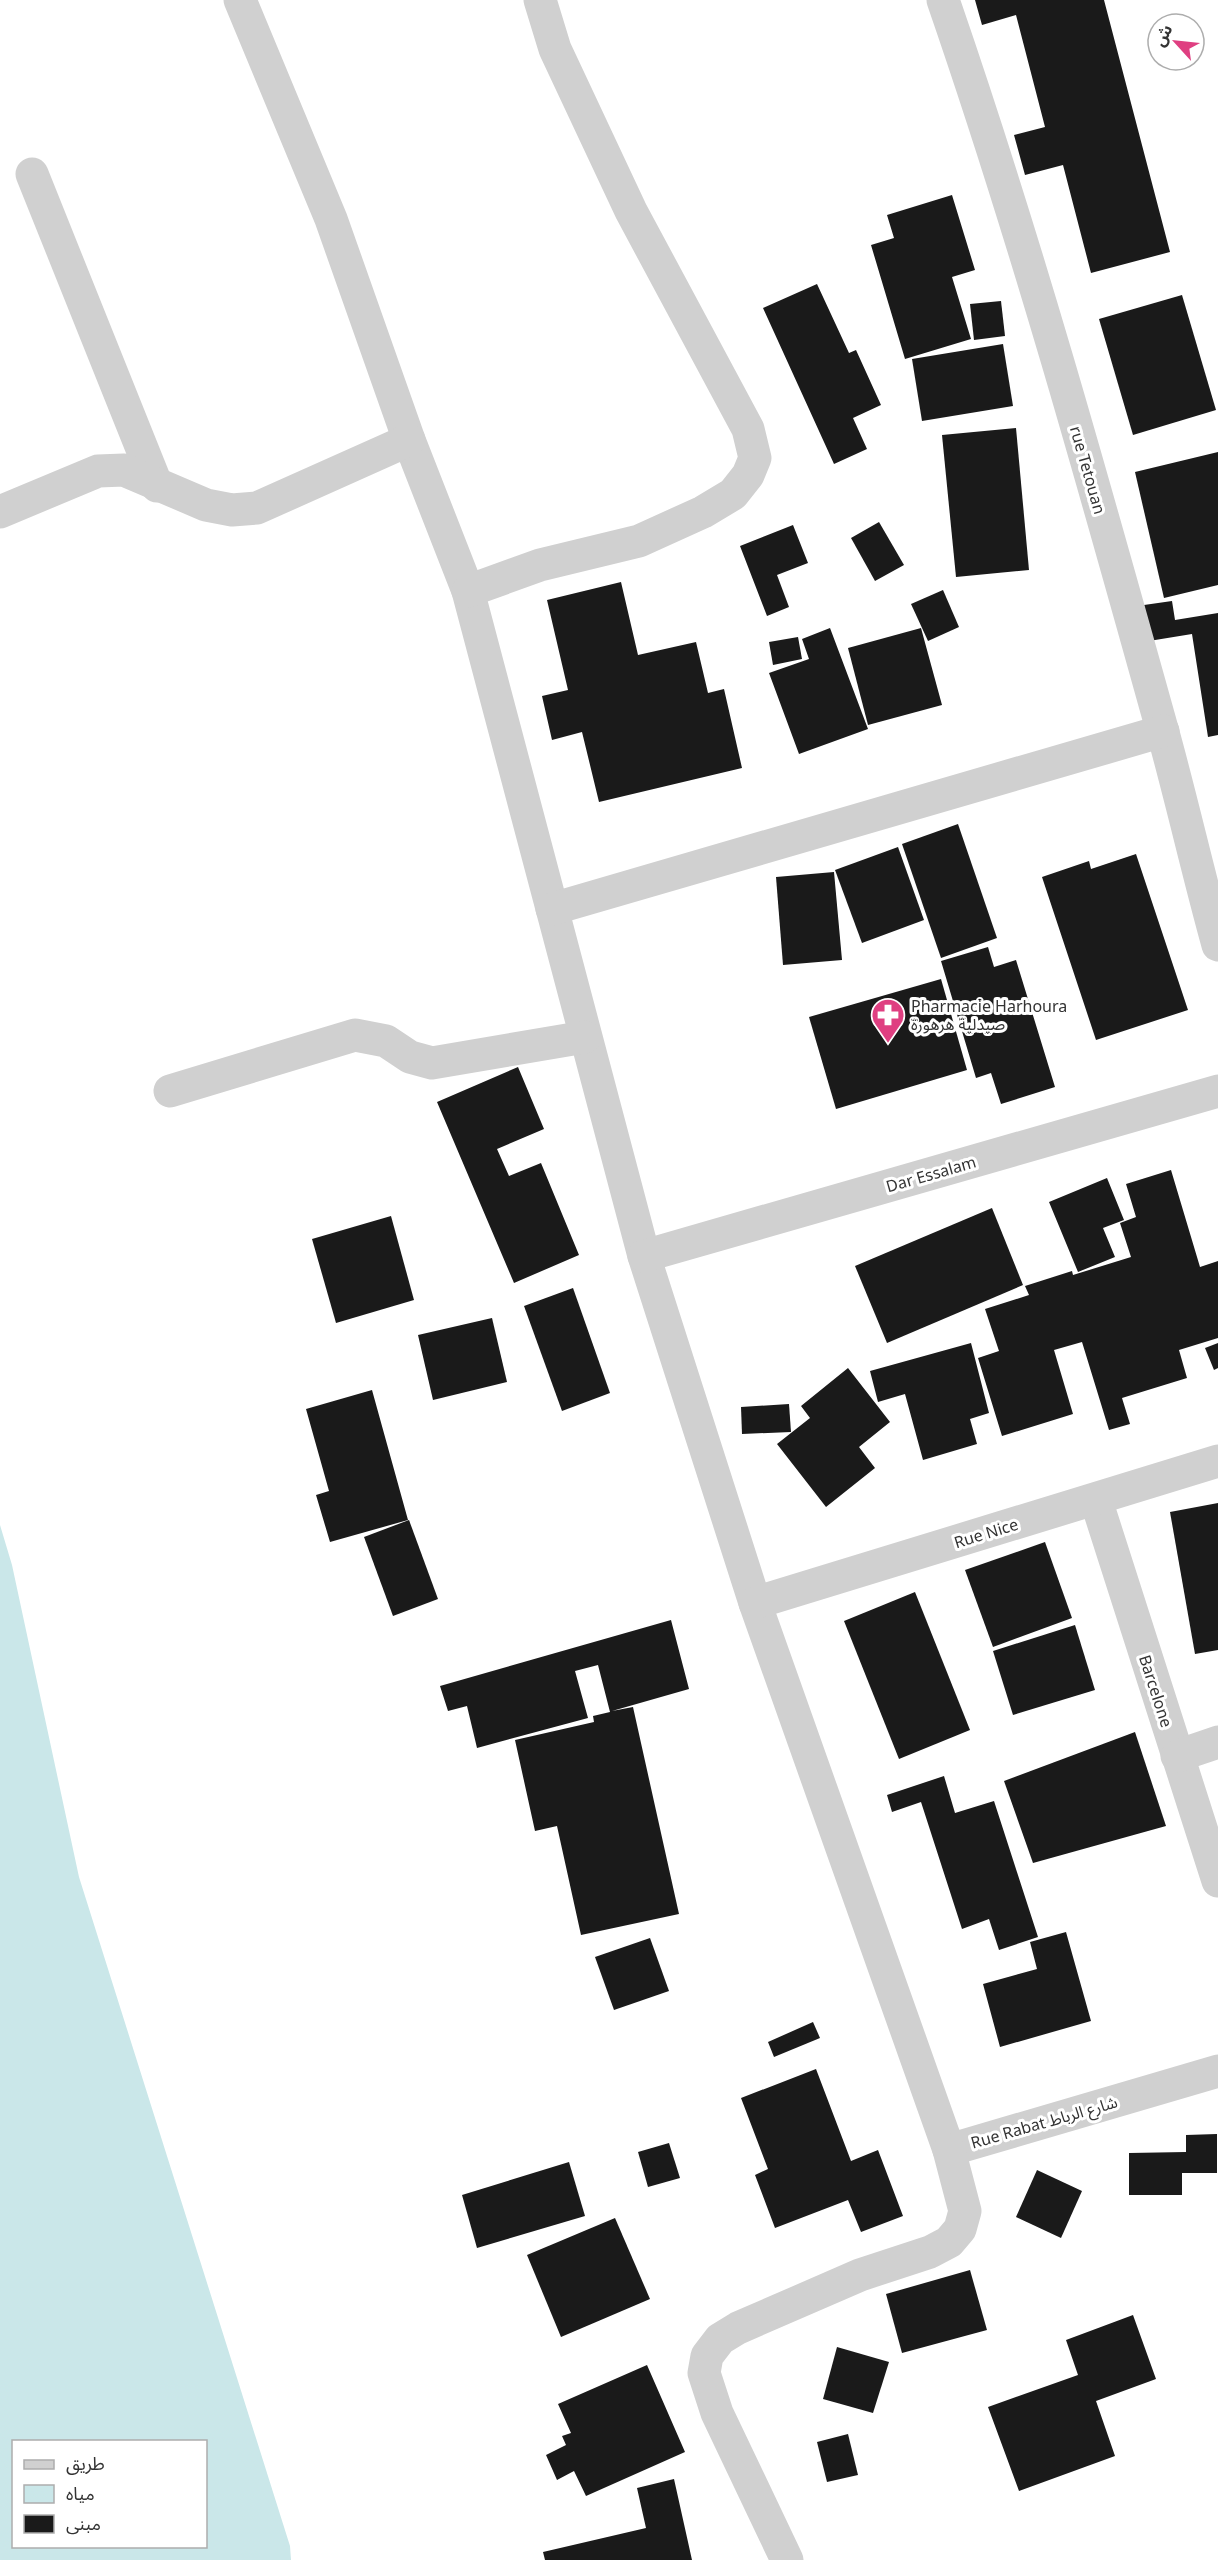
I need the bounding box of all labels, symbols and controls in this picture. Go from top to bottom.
north arrow [1146,12,1206,72]
text: ش [1148,20,1177,50]
street label: rue Tetouan [1065,423,1111,517]
place label: Pharmacie Harhoura صيدلية هرهورة [911,995,1067,1035]
pharmacy icon: Pharmacie Harhoura صيدلية هرهورة [870,997,906,1044]
street label: Dar Essalam [883,1151,979,1197]
street label: Rue Nice [951,1513,1021,1553]
street label: Barcelone [1134,1652,1178,1730]
street label: Rue Rabat شارع الرباط [968,2091,1120,2155]
legend [12,2440,207,2548]
text: طريق [66,2451,105,2475]
text: مياه [66,2481,95,2505]
text: مبنى [66,2511,101,2535]

